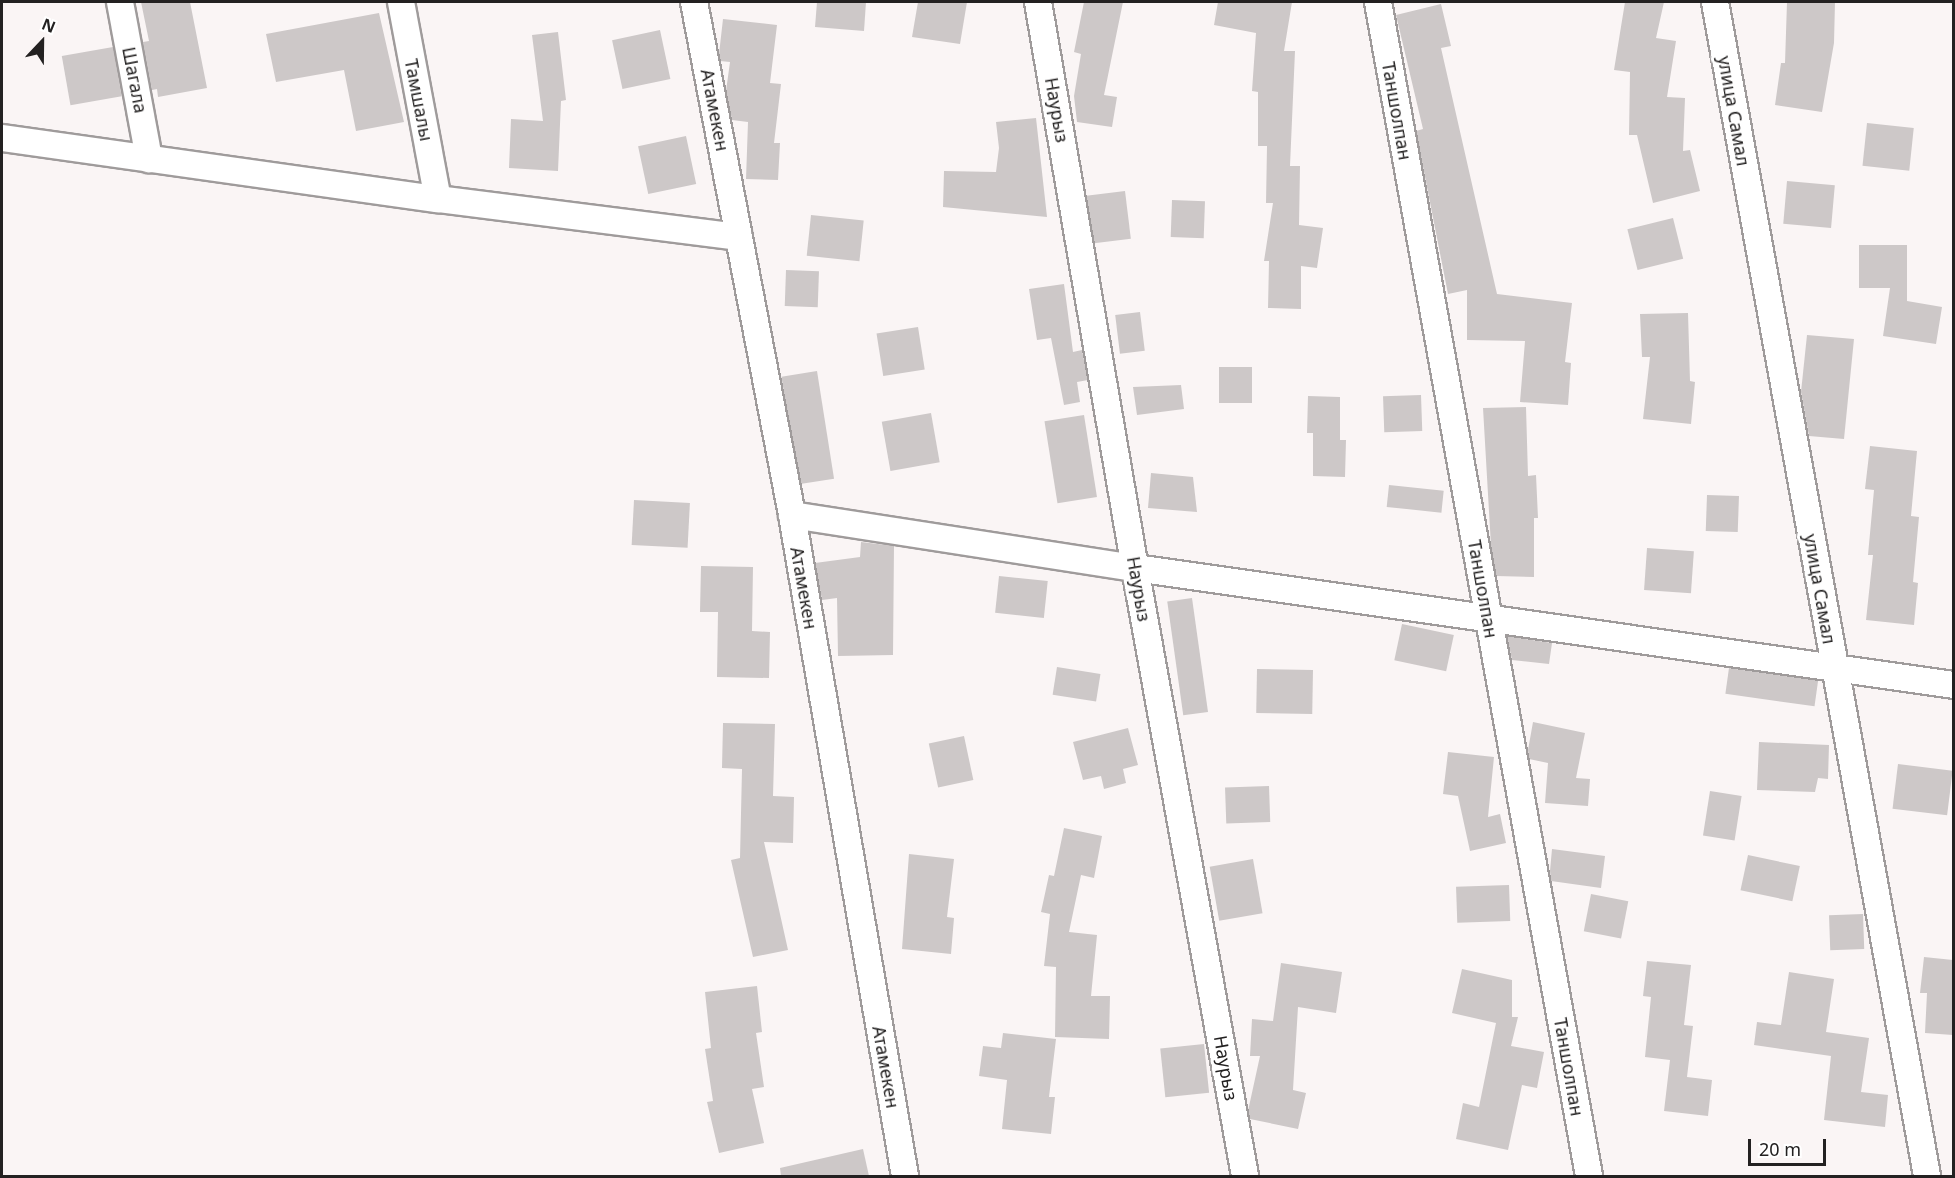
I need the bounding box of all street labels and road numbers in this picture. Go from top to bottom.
street label: Шагала [118,45,152,115]
street label: улица Самал [1714,54,1754,168]
street label: Тамшалы [400,57,438,143]
street label: Таншолпан [1378,60,1416,162]
street label: Атамекен [696,67,734,153]
street label: Наурыз [1041,76,1073,144]
street label: улица Самал [1800,532,1840,646]
street label: Таншолпан [1464,538,1502,640]
street label: Атамекен [786,545,822,631]
street label: Наурыз [1123,555,1155,623]
street label: Таншолпан [1550,1016,1588,1118]
street label: Атамекен [868,1024,904,1110]
street label: Наурыз [1210,1034,1242,1102]

